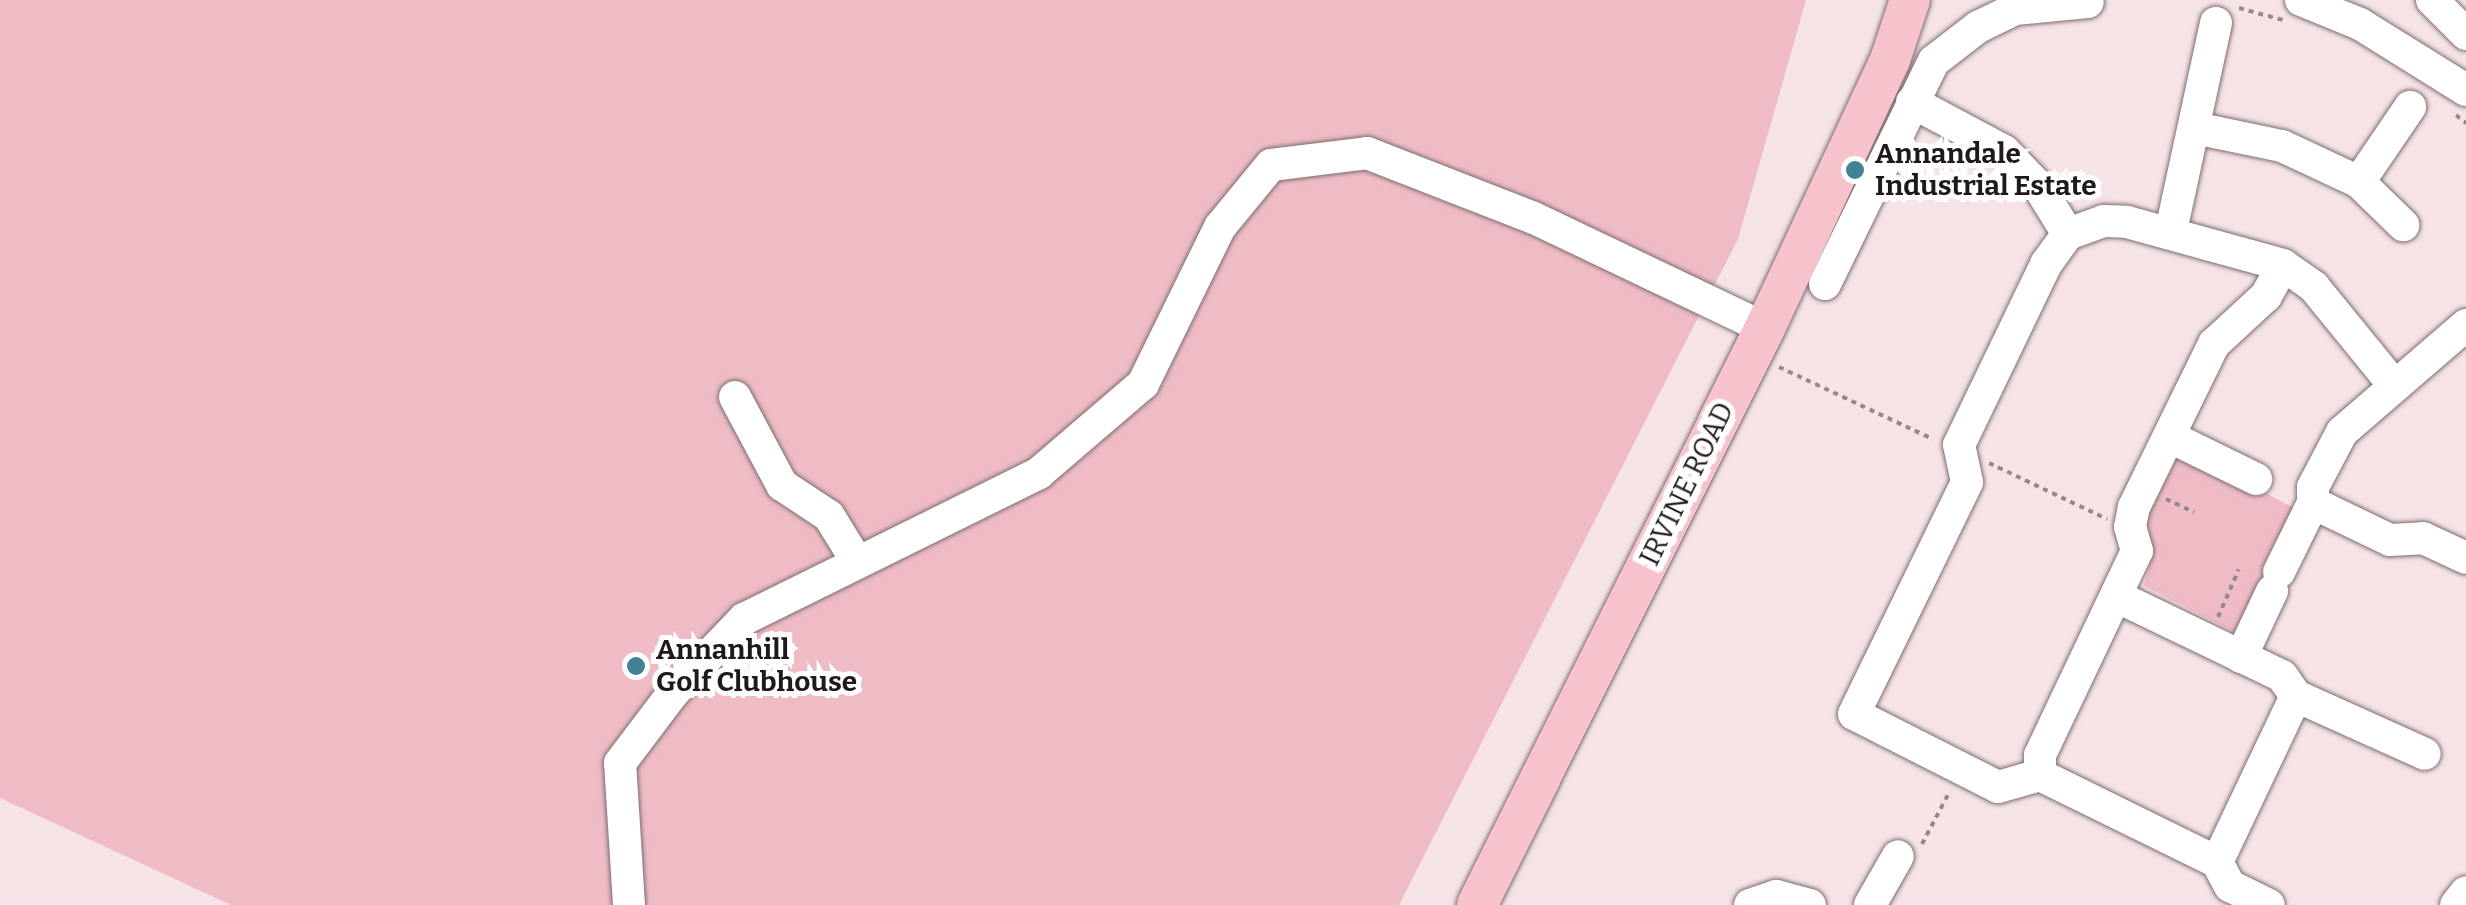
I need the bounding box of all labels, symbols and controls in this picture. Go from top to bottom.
place label: Annandale Industrial Estate [1875,137,2097,203]
marker: Annandale Industrial Estate [1844,159,1866,181]
street label: IRVINE ROAD [1633,397,1741,571]
place label: Annanhill Golf Clubhouse [656,633,857,699]
marker: Annanhill Golf Clubhouse [625,655,647,677]

